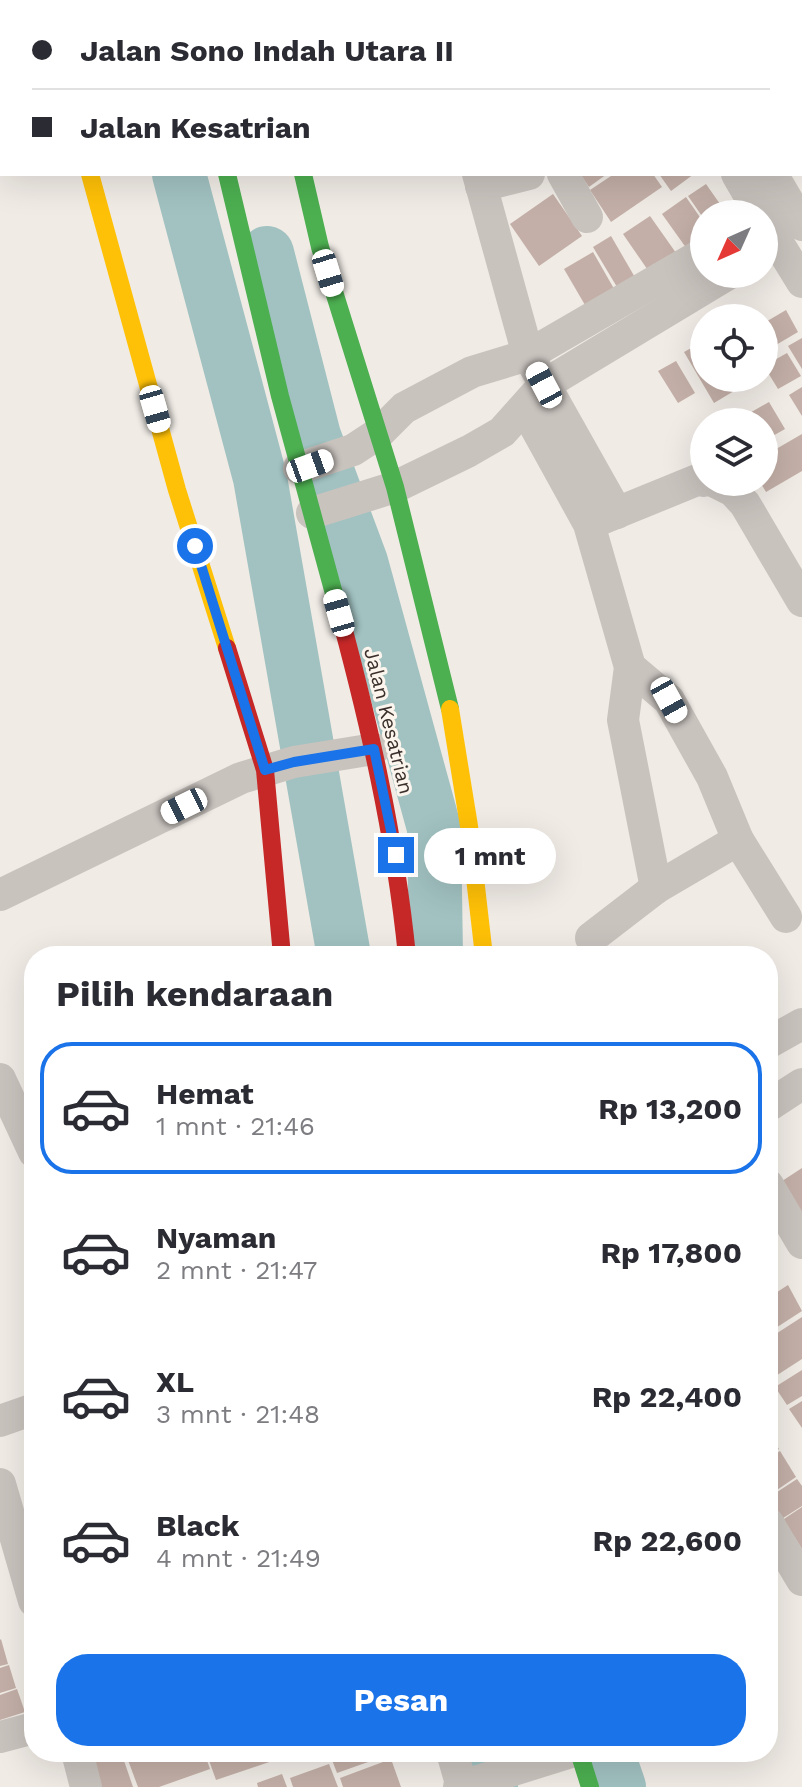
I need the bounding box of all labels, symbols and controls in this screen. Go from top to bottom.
text: Jalan Sono Indah Utara II [80,33,454,68]
text: Jalan Kesatrian [80,110,311,145]
north arrow [690,200,778,288]
map controls [690,200,778,496]
car [310,247,346,299]
button: locate [690,304,778,392]
car [522,358,566,412]
car [137,383,173,435]
button: layers [690,408,778,496]
car [283,447,337,485]
route start [177,528,213,564]
car [321,587,357,639]
street label: Jalan Kesatrian [359,645,419,797]
car [647,673,691,727]
car [157,785,211,827]
callout: 1 mnt [424,827,556,883]
route end [378,837,414,873]
text: 1 mnt [455,841,525,871]
text: Pilih kendaraan [56,973,333,1015]
icon: car [60,1072,132,1144]
text: Hemat [156,1076,254,1111]
text: Rp 13,200 [598,1091,742,1126]
text: 1 mnt · 21:46 [156,1111,315,1141]
icon: car [60,1216,132,1288]
text: Nyaman [156,1220,276,1255]
text: Rp 17,800 [601,1235,742,1270]
text: 2 mnt · 21:47 [156,1255,317,1285]
icon: car [60,1360,132,1432]
text: XL [156,1364,194,1399]
text: Rp 22,400 [592,1379,742,1414]
text: 3 mnt · 21:48 [156,1399,320,1429]
icon: car [60,1504,132,1576]
text: Black [156,1508,240,1543]
text: Rp 22,600 [593,1523,742,1558]
text: 4 mnt · 21:49 [156,1543,321,1573]
button: Pesan [56,1654,746,1746]

